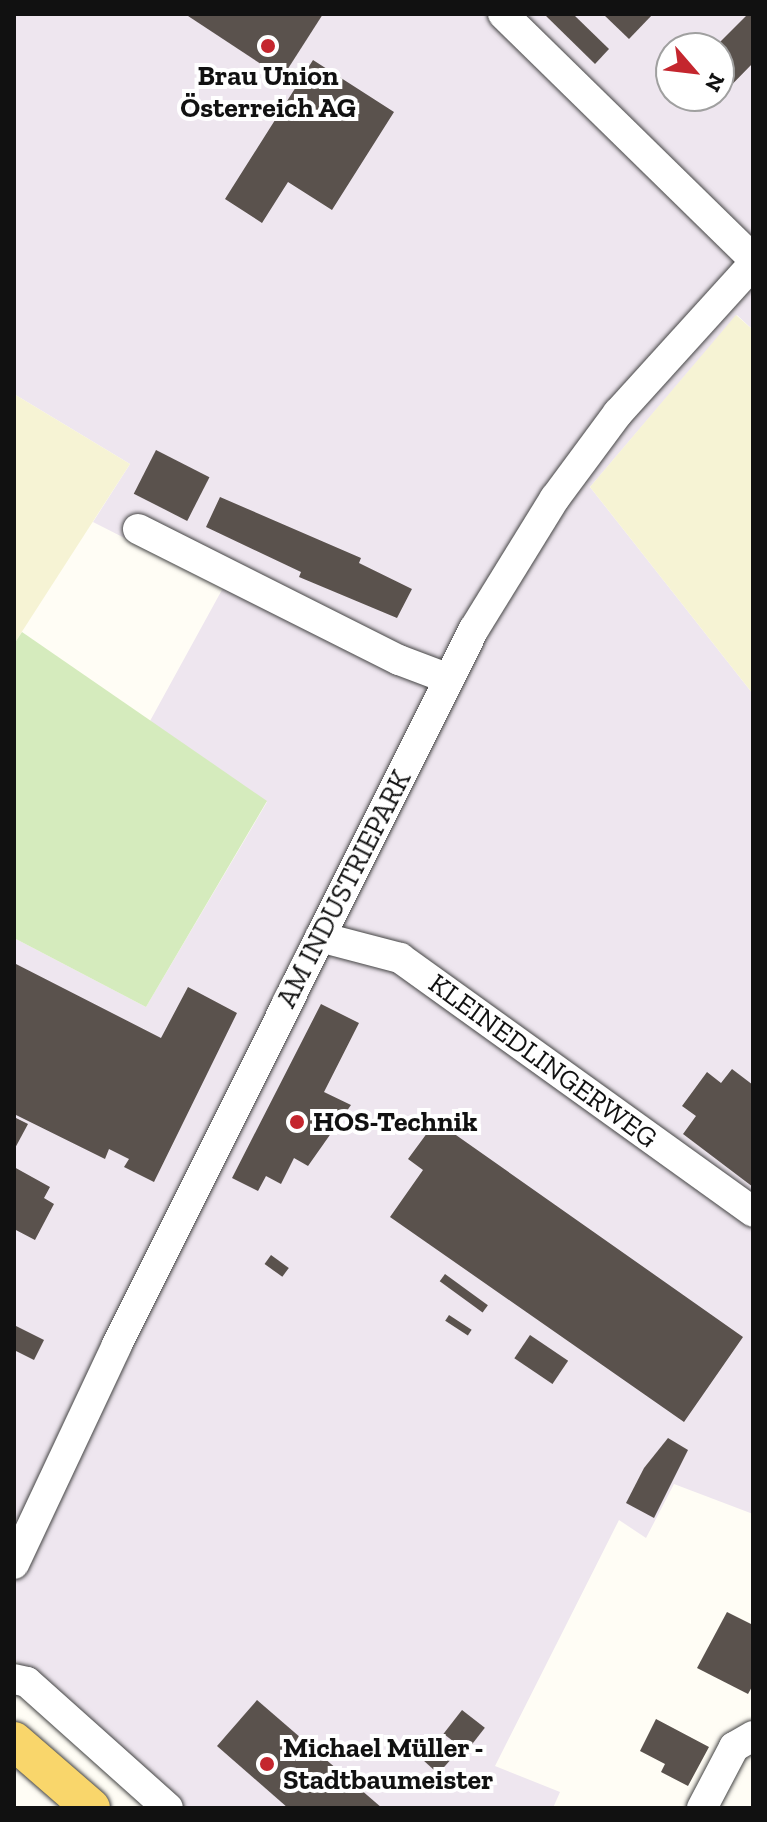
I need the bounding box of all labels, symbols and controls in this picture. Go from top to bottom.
north arrow [655,32,735,112]
marker: Brau Union Österreich AG [259,37,277,55]
place label: Brau Union Österreich AG [180,59,356,125]
text: N [699,69,731,96]
street label: AM INDUSTRIEPARK [270,765,418,1013]
street label: KLEINEDLINGERWEG [422,967,664,1155]
place label: HOS-Technik [313,1105,477,1139]
marker: HOS-Technik [288,1113,306,1131]
place label: Michael Müller - Stadtbaumeister [283,1731,493,1797]
marker: Michael Müller - Stadtbaumeister [258,1755,276,1773]

